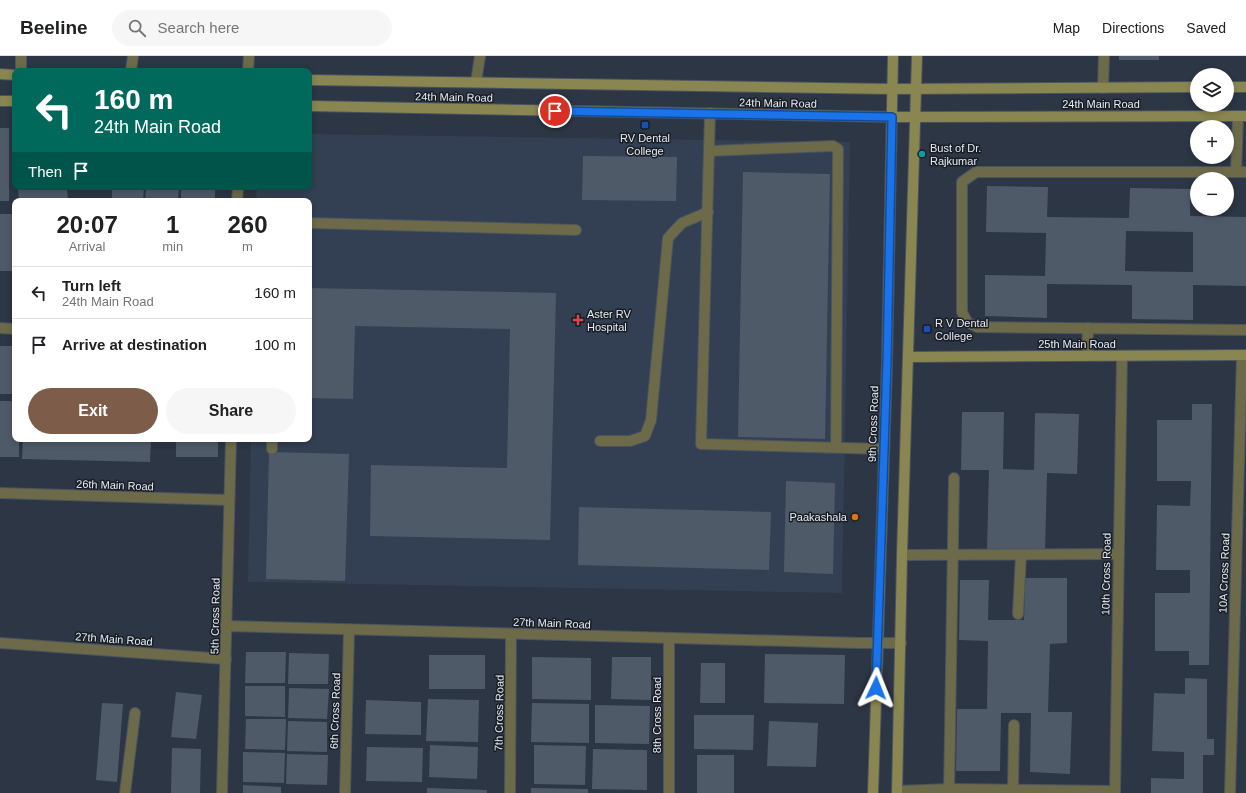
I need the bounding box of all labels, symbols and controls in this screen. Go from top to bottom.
search box [112,10,392,46]
text: Beeline [20,17,88,38]
icon: search [126,17,148,39]
text: Search here [158,19,239,36]
text: Map [1053,20,1080,36]
text: Directions [1102,20,1164,36]
text: Saved [1186,20,1226,36]
map controls [1190,68,1234,216]
button: layers [1190,68,1234,112]
icon: left [28,84,80,136]
text: 160 m [94,84,173,115]
street label: 24th Main Road [415,90,493,104]
pin [538,94,572,128]
street label: 24th Main Road [739,96,817,110]
street label: 24th Main Road [1062,98,1140,110]
icon: arrive [544,100,566,122]
text: 24th Main Road [94,117,221,137]
marker: RV Dental College [640,120,650,130]
button: + [1190,120,1234,164]
place label: RV Dental College [620,132,670,157]
place label: Bust of Dr. Rajkumar [930,142,981,167]
marker: Bust of Dr. Rajkumar [917,149,927,159]
icon: arrive [70,160,92,182]
text: Then [28,163,62,180]
button: − [1190,172,1234,216]
text: 20:07 [56,211,118,238]
text: 1 [166,211,179,238]
text: 260 [228,211,268,238]
text: Arrival [69,239,106,254]
text: min [162,239,183,254]
text: m [242,239,253,254]
text: Turn left [62,277,121,294]
icon: left [28,282,50,304]
text: 160 m [254,284,296,301]
text: 24th Main Road [62,294,154,309]
place label: Aster RV Hospital [587,308,631,333]
marker: Aster RV Hospital [572,314,584,326]
place label: R V Dental College [935,317,988,342]
marker: R V Dental College [922,324,932,334]
icon: arrive [28,334,50,356]
text: Arrive at destination [62,336,207,353]
text: 100 m [254,336,296,353]
street label: 25th Main Road [1038,338,1116,350]
street label: 9th Cross Road [866,386,880,462]
button: Exit [28,388,158,434]
button: Share [166,388,296,434]
street label: 26th Main Road [76,478,154,492]
place label: Paakashala [790,511,848,523]
marker: Paakashala [850,512,860,522]
street label: 10th Cross Road [1099,533,1113,615]
street label: 10A Cross Road [1217,533,1231,613]
street label: 5th Cross Road [208,578,222,654]
street label: 27th Main Road [513,616,591,630]
street label: 27th Main Road [75,630,153,648]
position arrow [855,667,897,709]
street label: 6th Cross Road [328,673,342,749]
street label: 7th Cross Road [492,675,506,751]
street label: 8th Cross Road [651,677,663,753]

